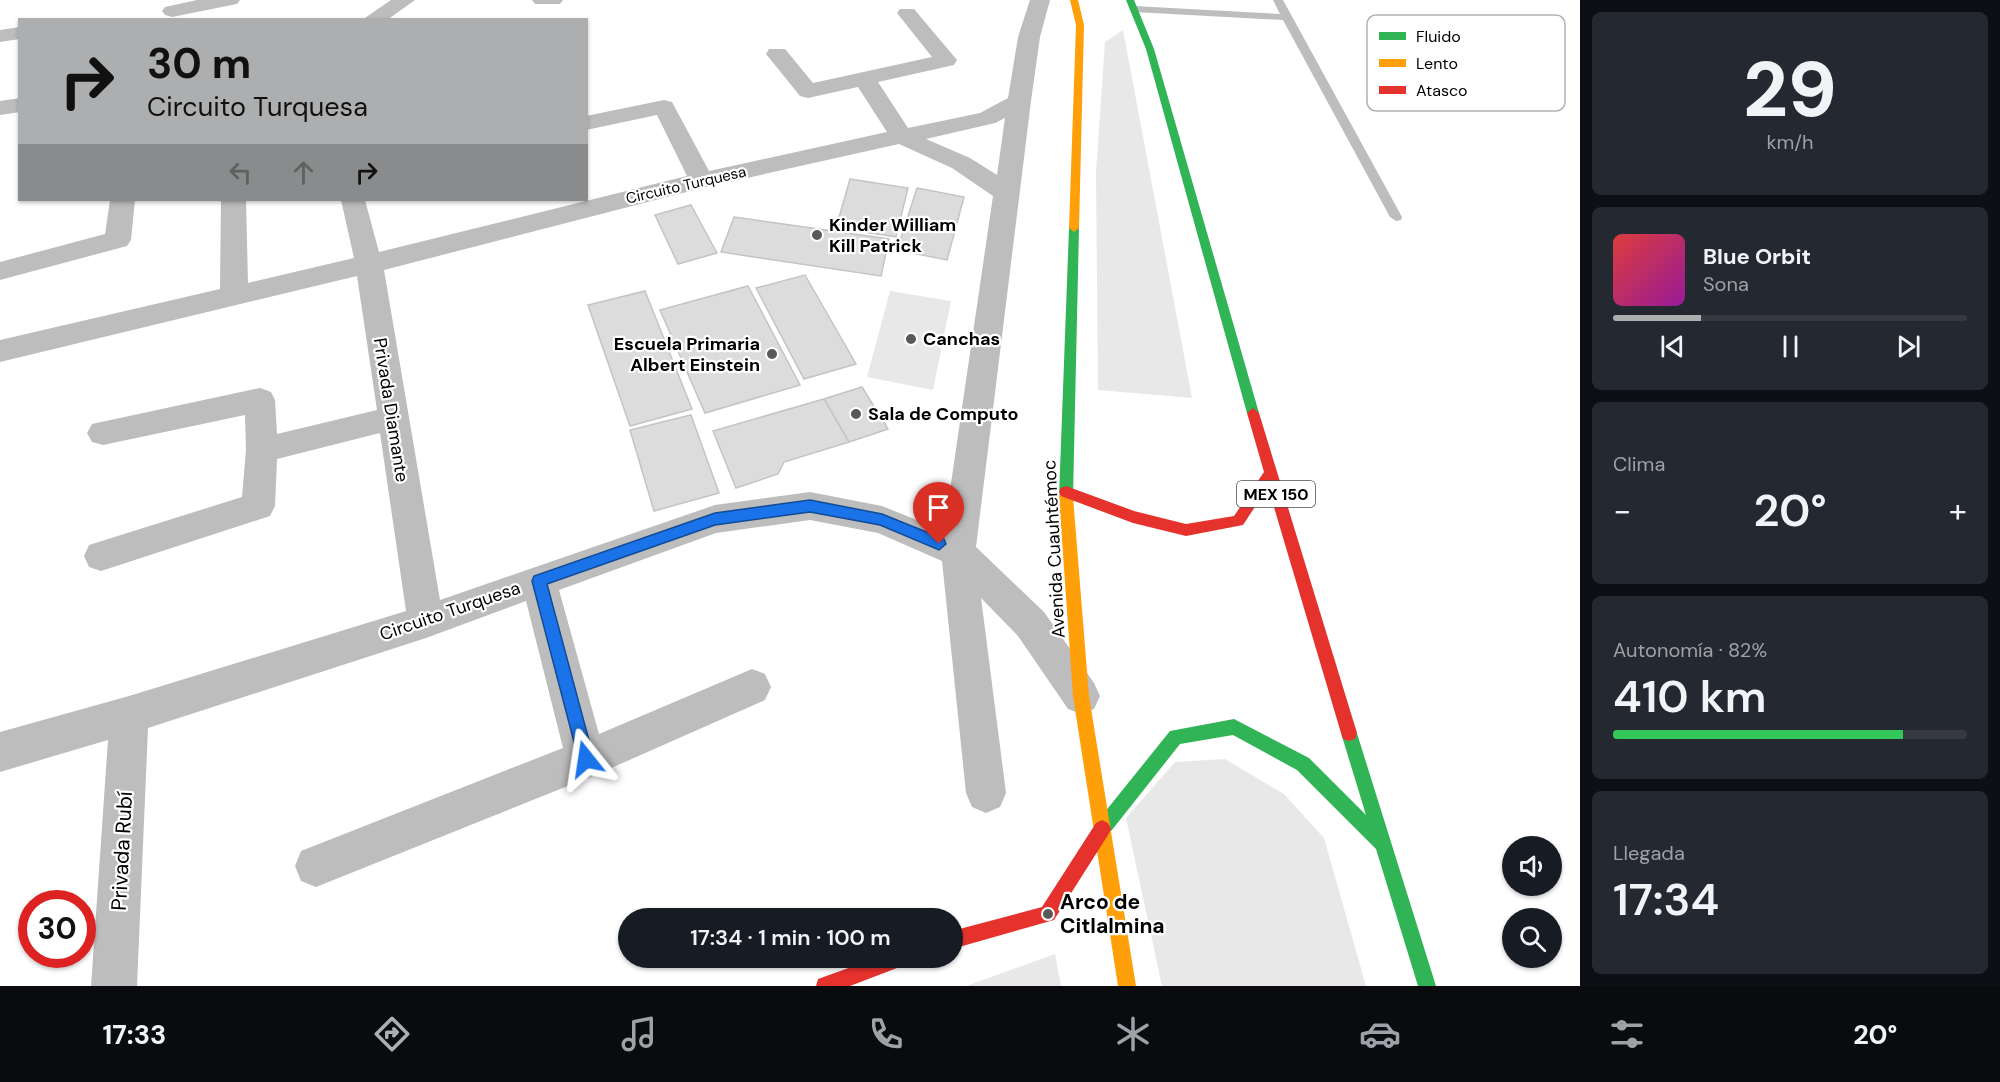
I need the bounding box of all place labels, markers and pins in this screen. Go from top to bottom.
place label: Kinder William Kill Patrick [829,213,956,258]
marker: Kinder William Kill Patrick [810,228,824,242]
place label: Canchas [923,327,1000,351]
place label: Escuela Primaria Albert Einstein [614,332,760,377]
marker: Canchas [904,332,918,346]
marker: Escuela Primaria Albert Einstein [765,347,779,361]
place label: Sala de Computo [868,402,1019,426]
marker: Sala de Computo [849,407,863,421]
pin [913,482,964,544]
place label: Arco de Citlalmina [1060,888,1165,940]
marker: Arco de Citlalmina [1041,907,1055,921]

